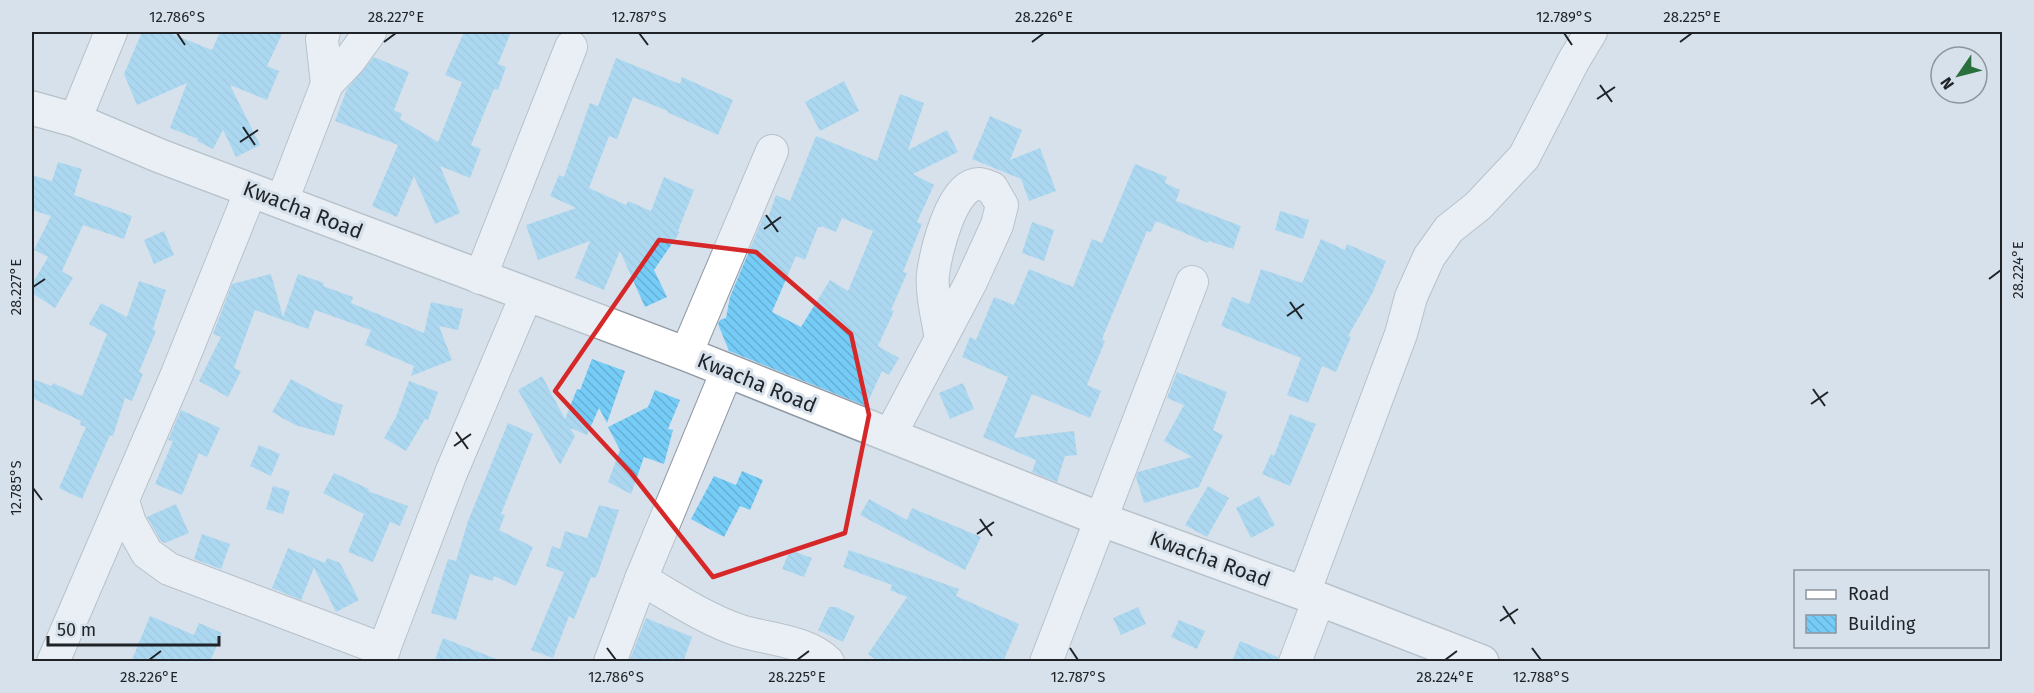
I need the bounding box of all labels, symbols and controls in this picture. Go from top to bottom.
text: 12.786°S [149,8,205,26]
text: 28.227°E [368,8,424,26]
text: 12.787°S [612,8,666,26]
text: 28.226°E [1015,8,1073,26]
text: 12.789°S [1536,8,1592,26]
text: 28.225°E [1663,8,1721,26]
north arrow [1929,45,1989,105]
text: N [1936,74,1958,93]
street label: Kwacha Road [239,175,367,245]
text: 28.224°E [2009,241,2027,299]
text: 28.227°E [7,259,25,315]
street label: Kwacha Road [694,347,820,419]
text: 12.785°S [7,460,25,516]
street label: Kwacha Road [1146,525,1274,593]
legend [1794,570,1989,648]
text: Road [1848,583,1890,605]
scale bar [48,609,219,647]
text: Building [1848,613,1916,635]
text: 50 m [57,619,96,641]
text: 28.226°E [120,668,178,686]
text: 12.786°S [588,668,644,686]
text: 28.225°E [768,668,826,686]
text: 12.787°S [1051,668,1105,686]
text: 28.224°E [1416,668,1474,686]
text: 12.788°S [1513,668,1569,686]

